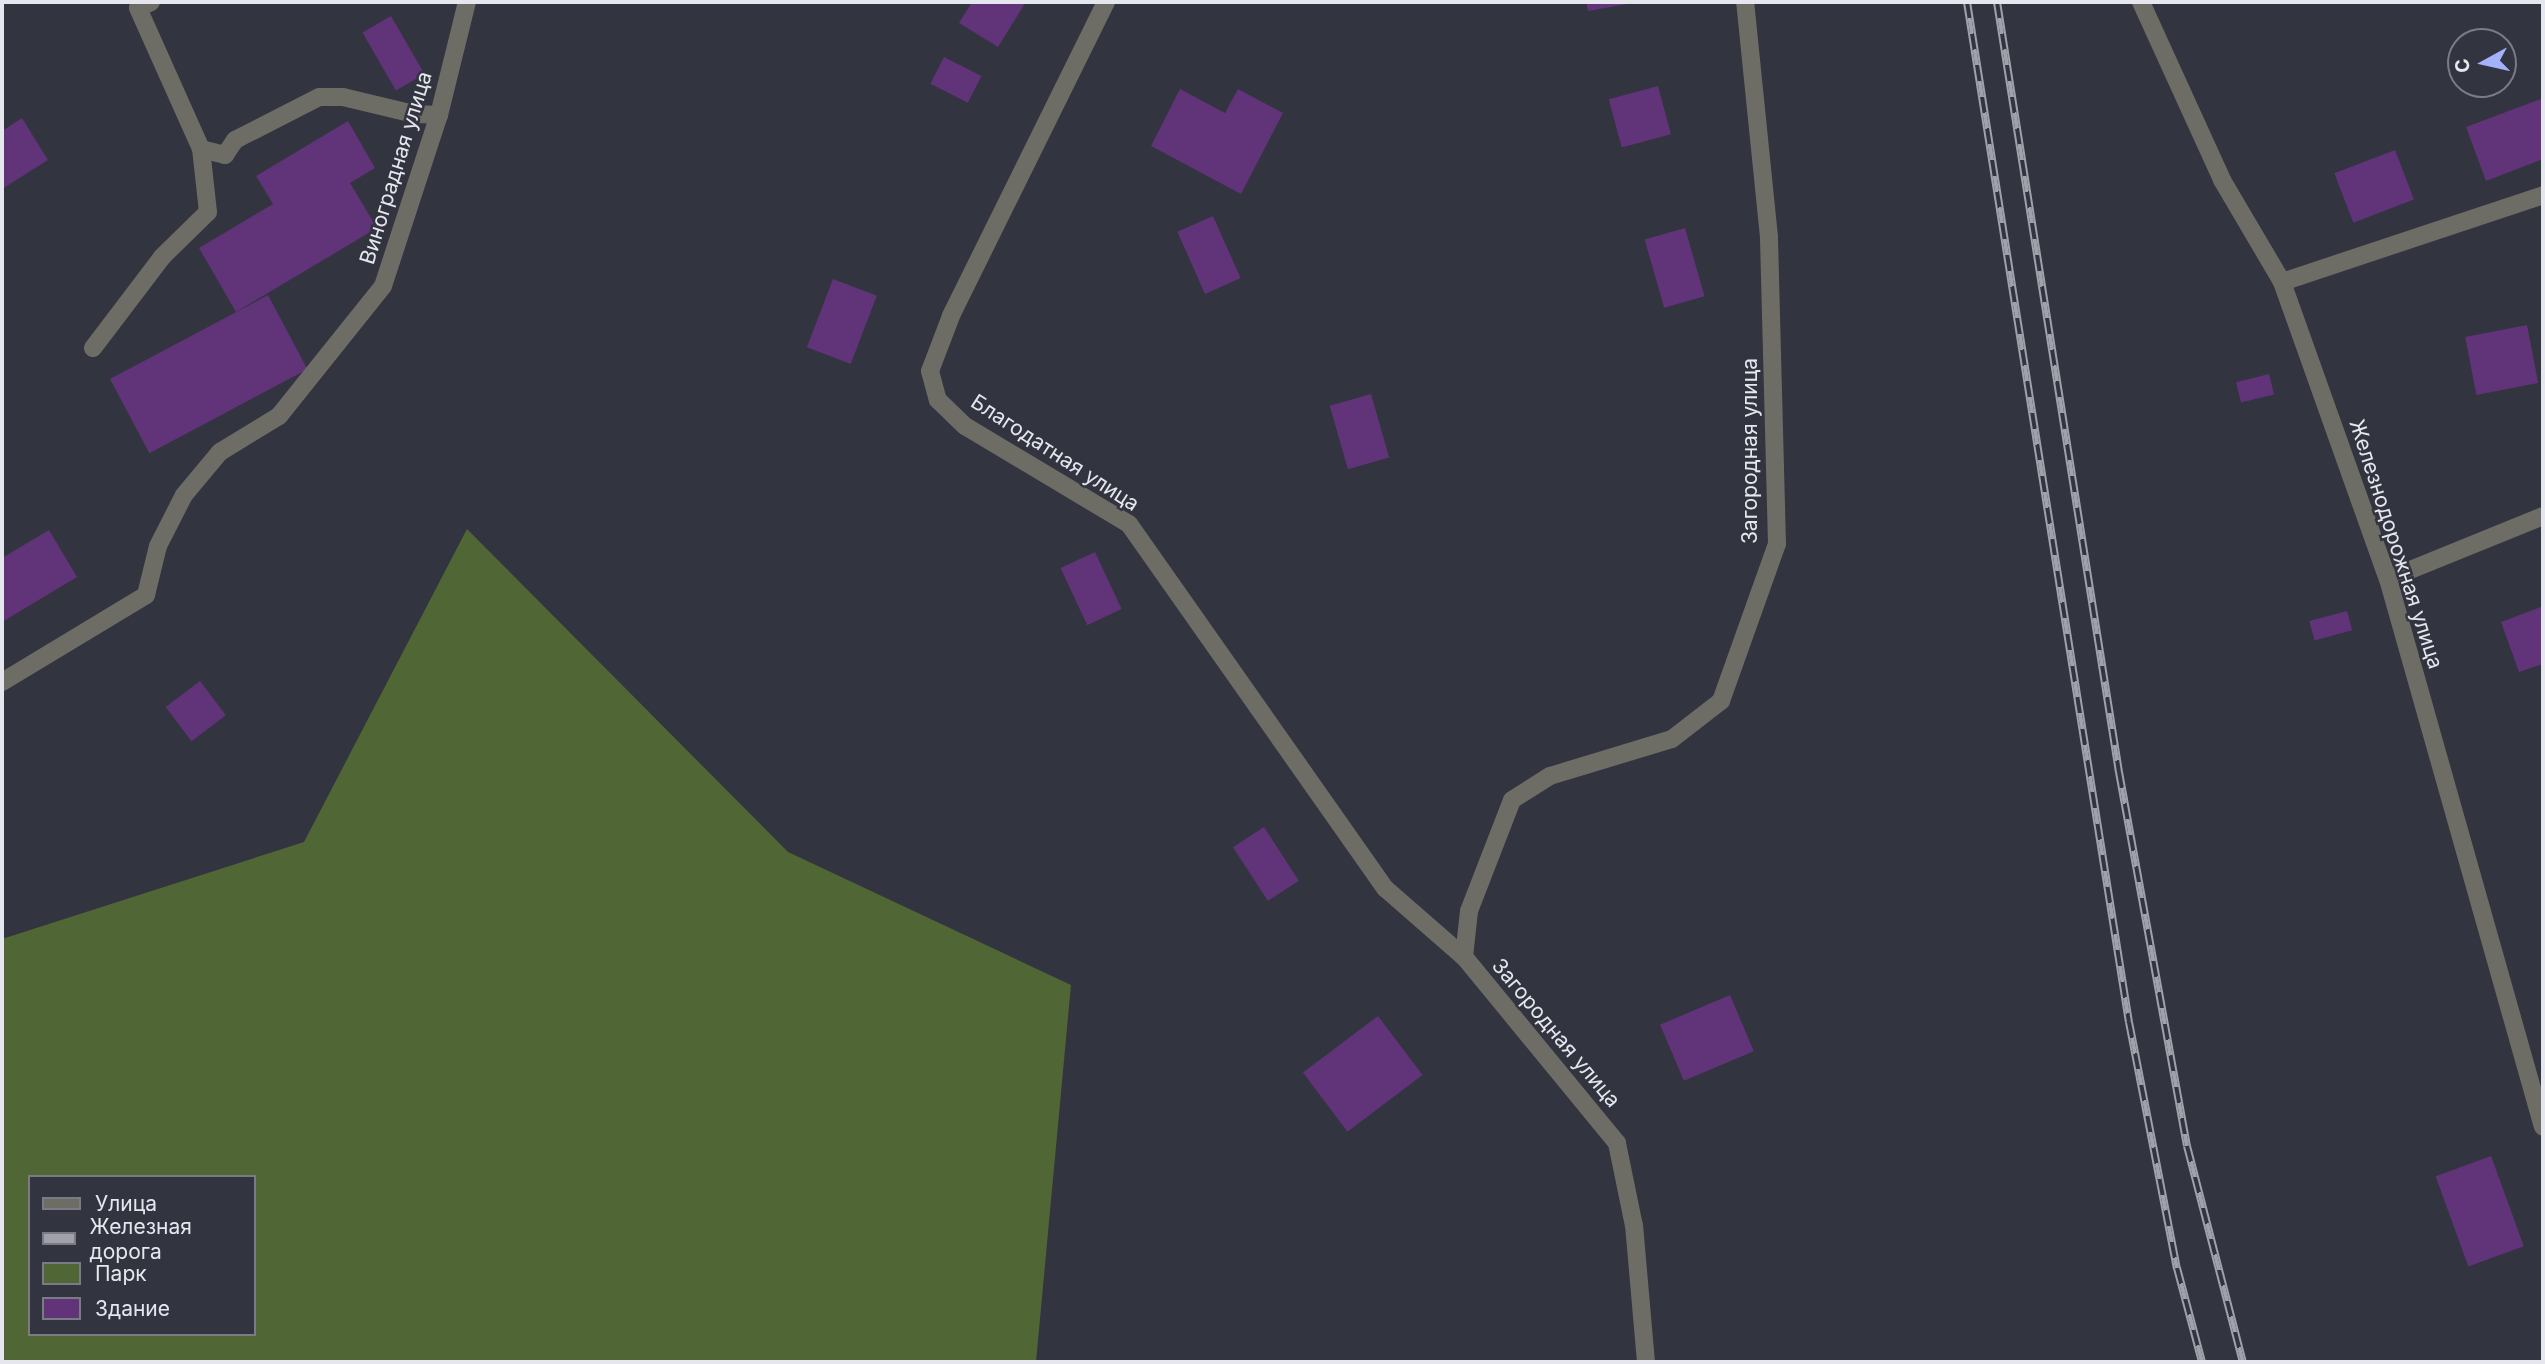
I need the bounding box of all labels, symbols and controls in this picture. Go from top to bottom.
north arrow [2447,28,2517,98]
text: С [2450,57,2475,74]
street label: Виноградная улица [355,69,437,267]
street label: Загородная улица [1737,358,1763,544]
street label: Благодатная улица [966,389,1144,517]
street label: Железнодорожная улица [2344,416,2448,672]
street label: Загородная улица [1486,954,1626,1112]
legend [28,1175,256,1336]
text: Улица [95,1191,157,1216]
text: Железная дорога [90,1214,192,1264]
text: Парк [95,1261,147,1286]
text: Здание [95,1296,170,1321]

